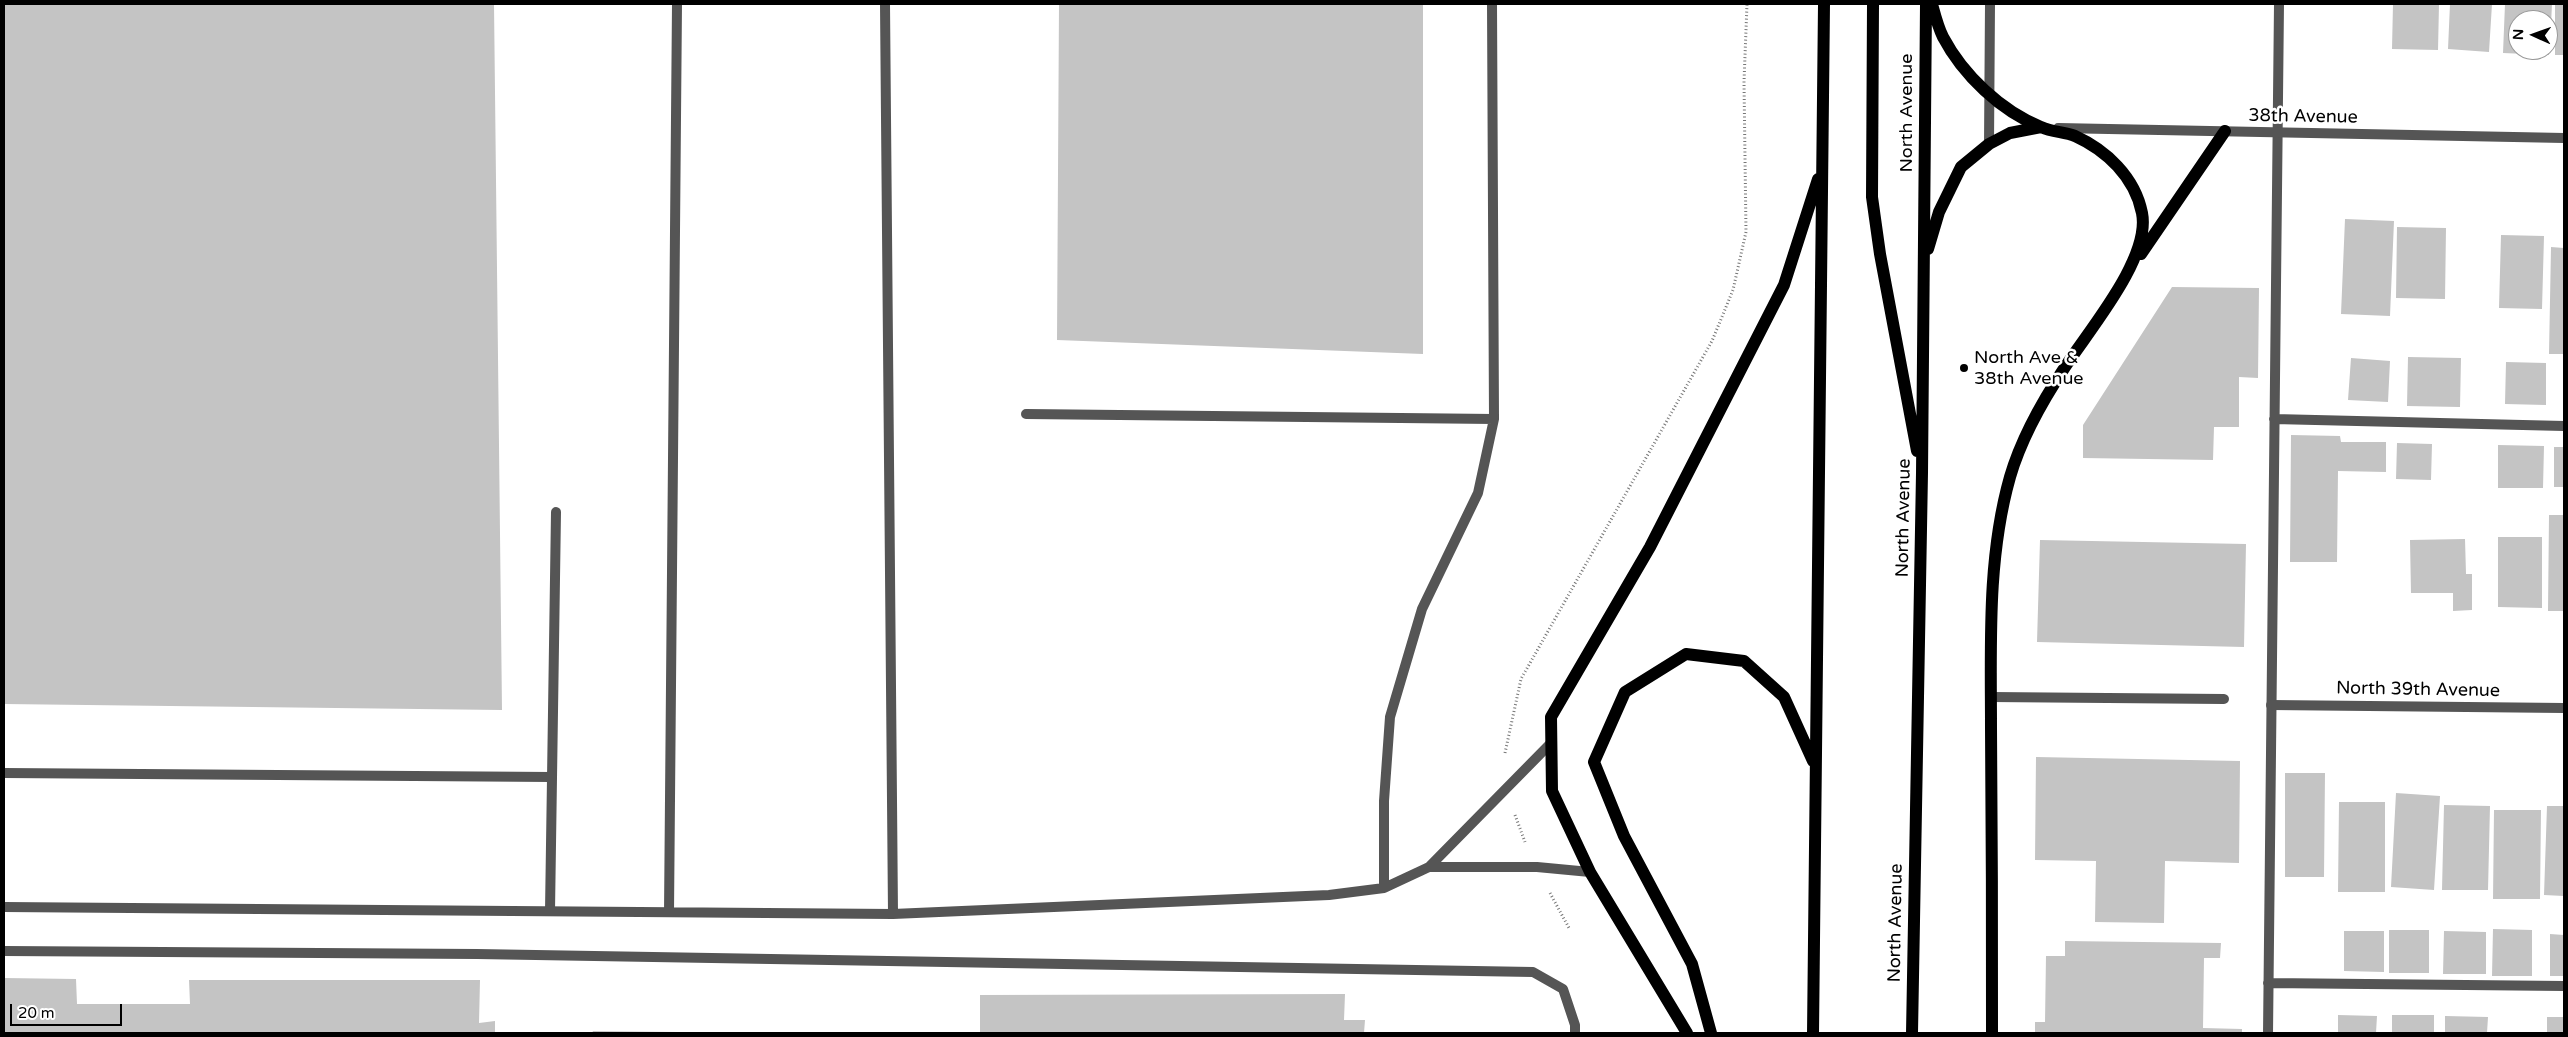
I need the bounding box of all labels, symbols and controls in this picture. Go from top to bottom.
north arrow [2508,10,2558,60]
text: N [2510,29,2527,40]
street label: North Avenue [1896,54,1918,172]
street label: 38th Avenue [2248,105,2358,129]
place label: North Ave & 38th Avenue [1974,347,2084,389]
marker: North Ave & 38th Avenue [1958,362,1970,374]
street label: North Avenue [1892,458,1916,578]
street label: North 39th Avenue [2336,678,2500,702]
street label: North Avenue [1884,863,1908,983]
scale bar [12,994,125,1026]
text: 20 m [18,1004,55,1022]

